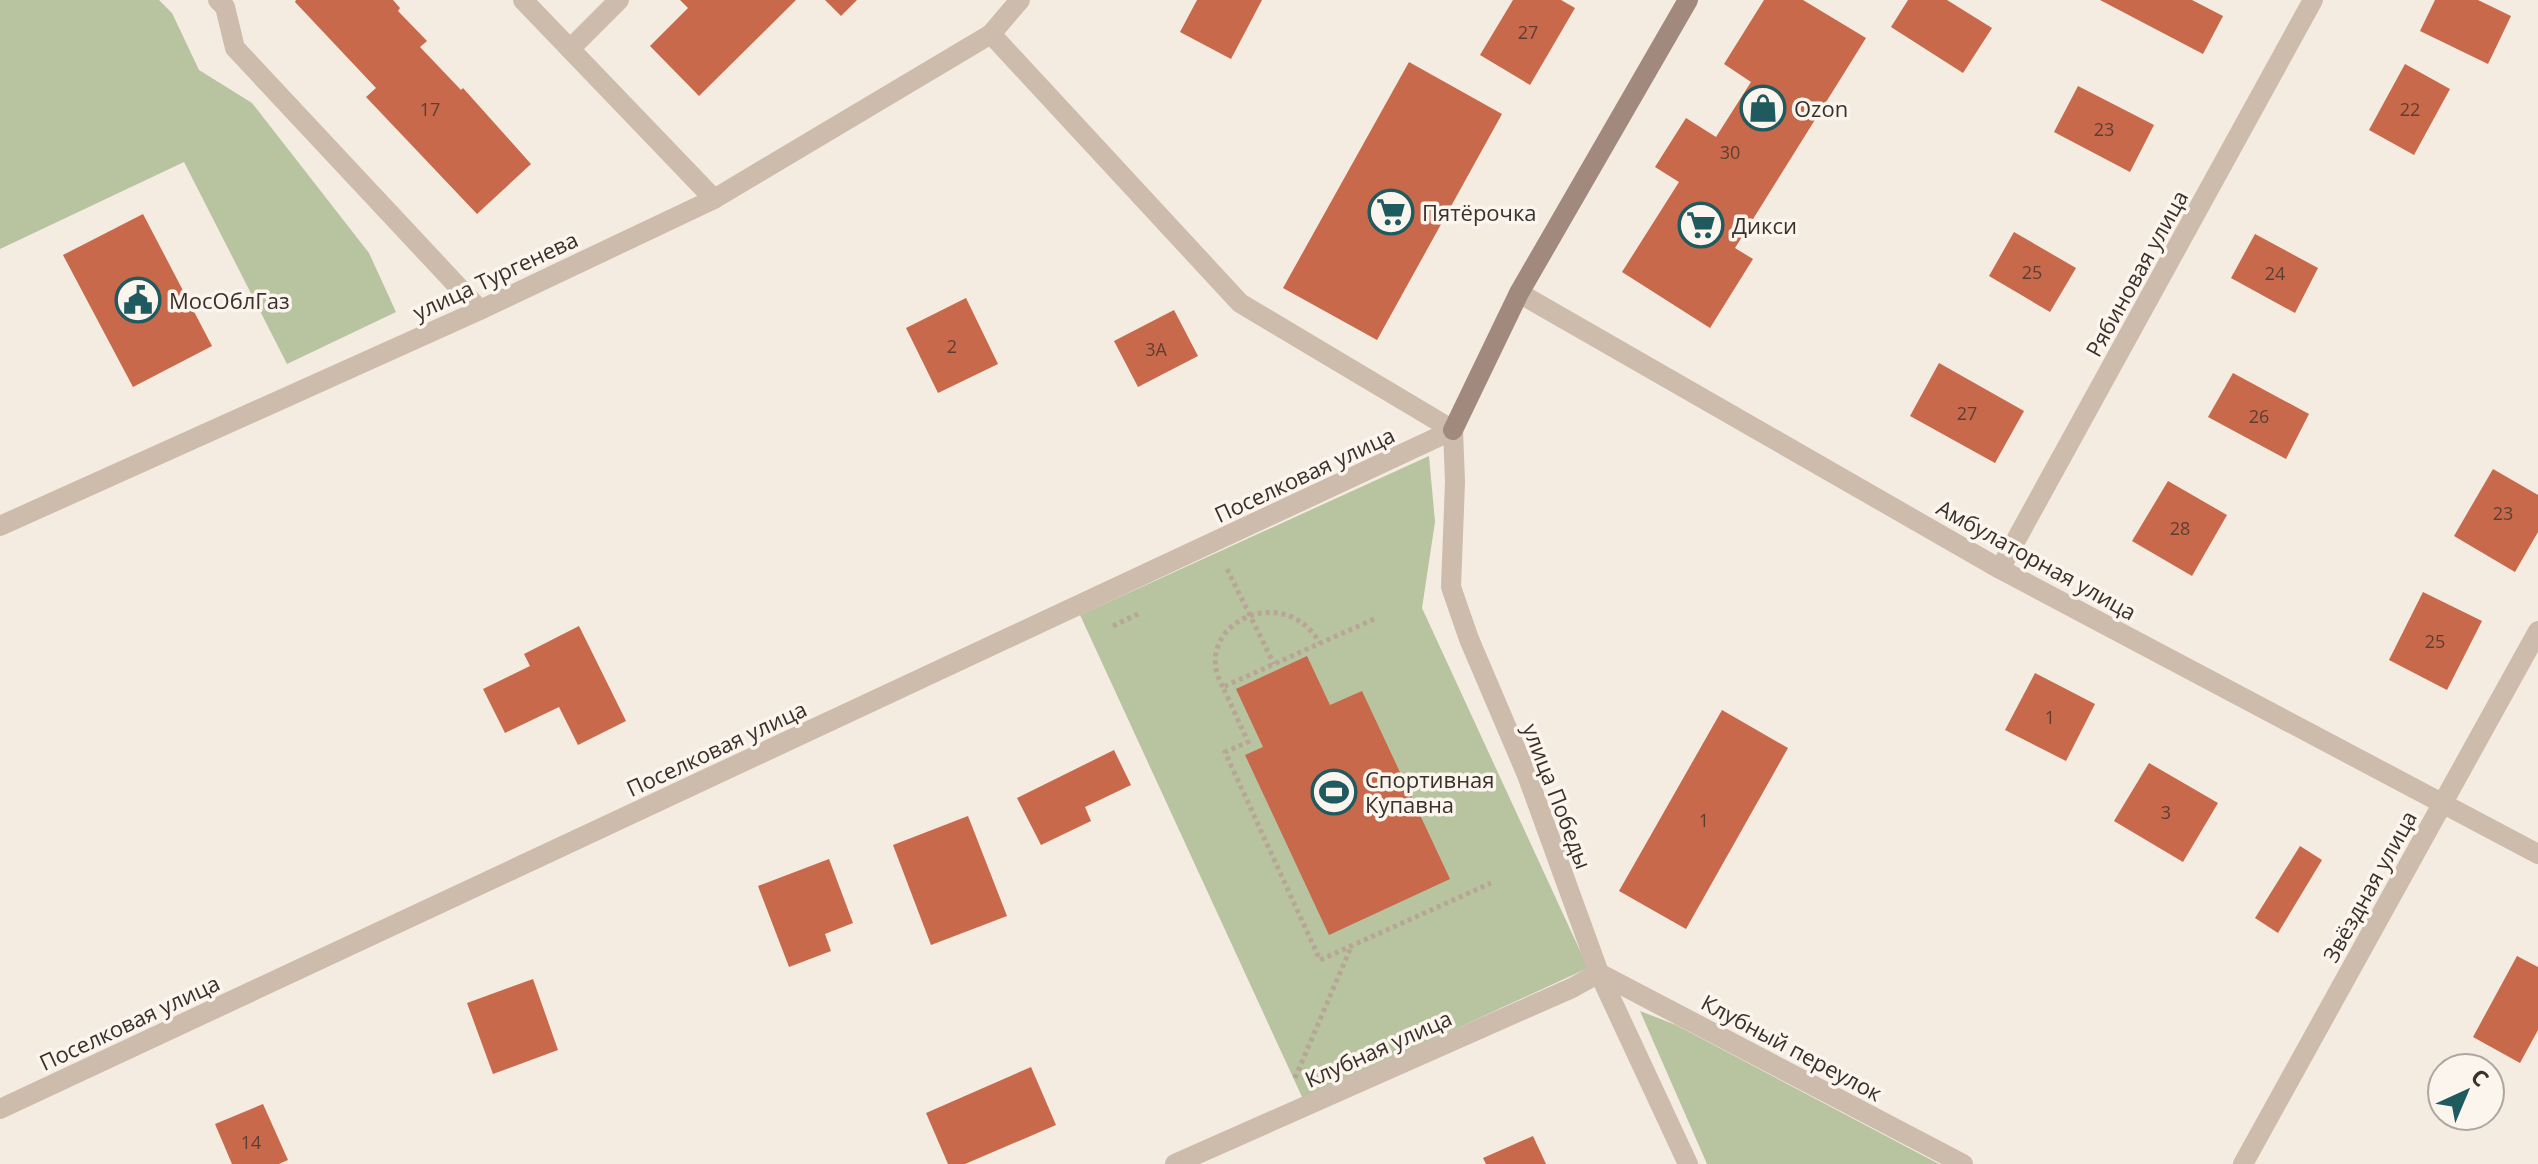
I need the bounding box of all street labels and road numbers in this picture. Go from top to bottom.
street label: Рябиновая улица [2078,184,2194,362]
street label: улица Тургенева [408,224,582,326]
street label: Поселковая улица [1209,419,1399,529]
street label: Амбулаторная улица [1932,492,2142,626]
street label: Поселковая улица [621,693,811,803]
street label: улица Победы [1516,719,1600,873]
street label: Звёздная улица [2315,805,2423,967]
street label: Поселковая улица [34,967,224,1077]
street label: Клубный переулок [1696,987,1888,1108]
street label: Клубная улица [1300,1002,1456,1094]

